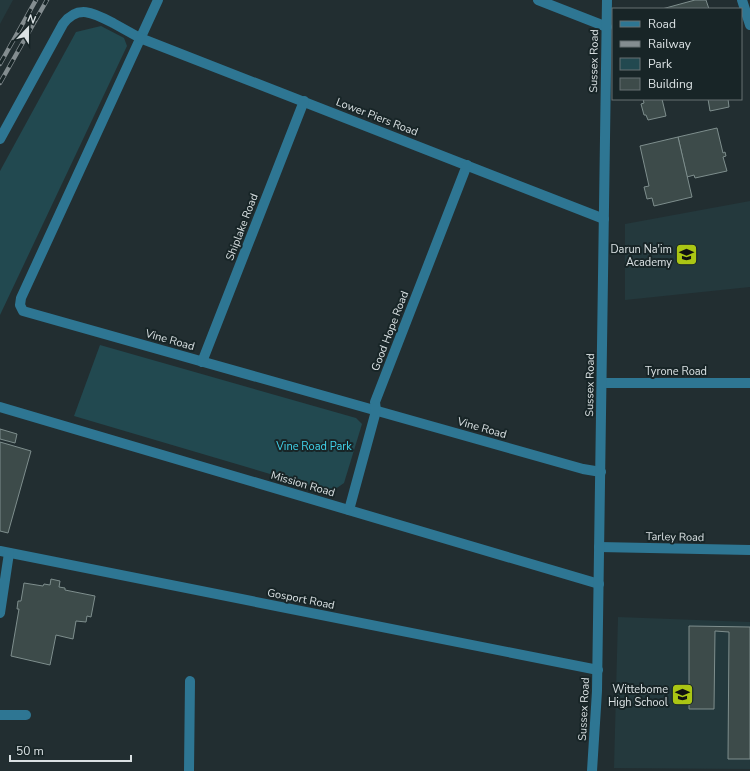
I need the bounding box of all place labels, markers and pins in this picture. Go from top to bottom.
place label: Darun Na'im Academy [610,242,672,270]
school or university icon: Darun Na'im Academy [674,242,700,268]
place label: Wittebome High School [608,682,669,710]
school or university icon: Wittebome High School [670,682,696,708]

